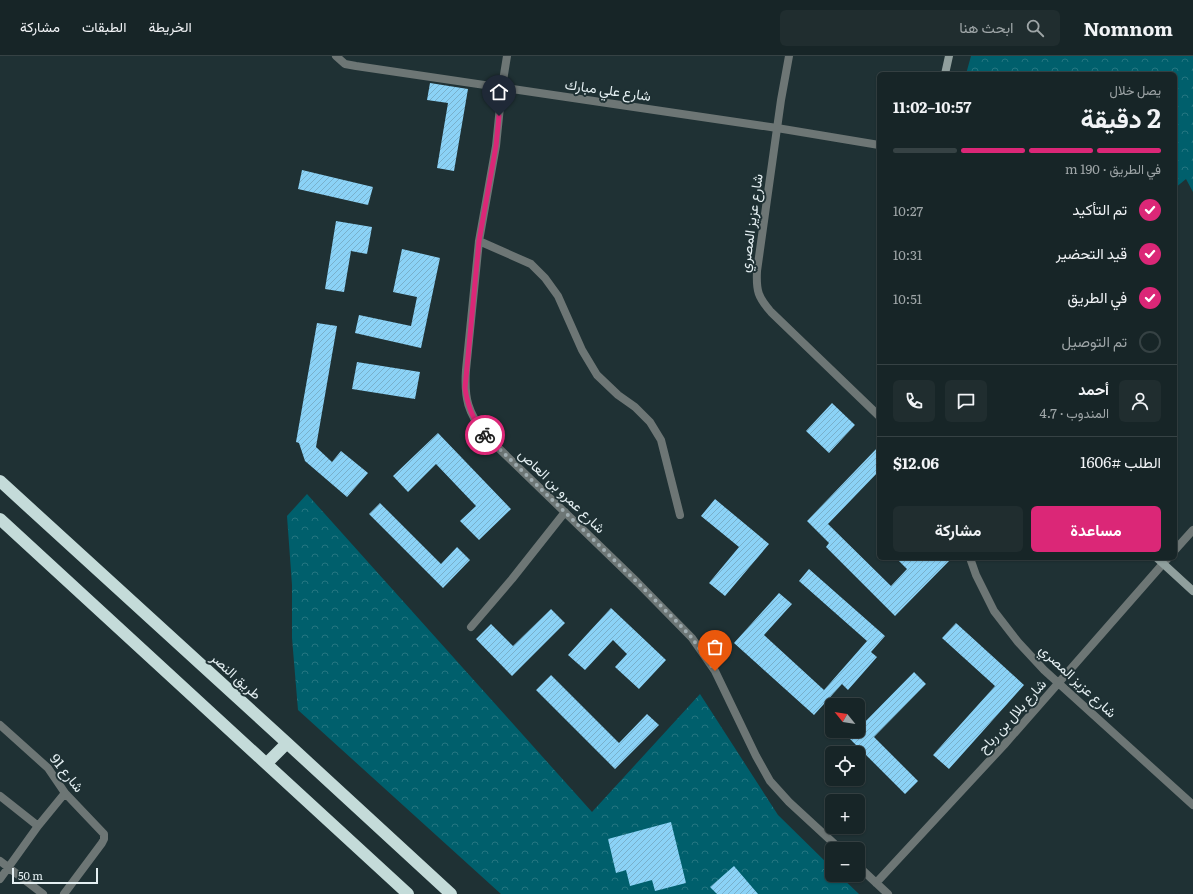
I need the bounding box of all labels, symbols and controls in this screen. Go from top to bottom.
search box [780,10,1060,46]
text: Nomnom [1084,14,1173,42]
text: ابحث هنا [959,15,1014,38]
text: مشاركة [20,16,60,36]
text: الطبقات [82,16,126,36]
text: الخريطة [148,16,192,36]
icon: search [1024,17,1046,39]
street label: شارع علي مبارك [563,73,652,108]
pin [482,75,516,116]
text: يصل خلال [1110,80,1161,99]
icon: home [488,81,510,103]
text: 10:57–11:02 [893,95,971,118]
text: 2 دقيقة [1081,97,1161,136]
text: في الطريق · 190 m [1065,159,1161,178]
street label: شارع عزيز المصري [733,172,770,274]
text: تم التأكيد [1072,197,1127,220]
icon: check [1139,199,1161,221]
text: 10:27 [893,201,923,220]
text: قيد التحضير [1056,241,1127,264]
icon: check [1139,243,1161,265]
text: 10:31 [893,245,922,264]
text: في الطريق [1067,285,1127,308]
icon: check [1139,287,1161,309]
text: 10:51 [893,289,922,308]
text: تم التوصيل [1061,329,1127,352]
text: أحمد [1078,377,1109,400]
button: phone [893,380,935,422]
button: chat [945,380,987,422]
button: person [1119,380,1161,422]
text: المندوب · 4.7 [1040,403,1109,422]
courier [465,415,505,455]
icon: bike [474,424,496,446]
street label: شارع عمرو بن العاص [513,444,611,538]
text: الطلب #1606 [1080,450,1161,473]
text: $12.06 [893,451,939,474]
button: مشاركة [893,506,1023,552]
button: مساعدة [1031,506,1161,552]
pin [698,630,732,671]
icon: bag [704,636,726,658]
street label: شارع عزيز المصري [1033,639,1122,724]
street label: طريق النصر [206,646,266,703]
street label: شارع بلال بن رباح [972,674,1052,758]
north arrow [825,698,865,738]
map controls [825,698,865,882]
button: locate [825,746,865,786]
street label: شارع 91 [45,749,89,797]
button: + [825,794,865,834]
button: − [825,842,865,882]
scale bar [12,866,98,885]
text: 50 m [18,867,43,883]

